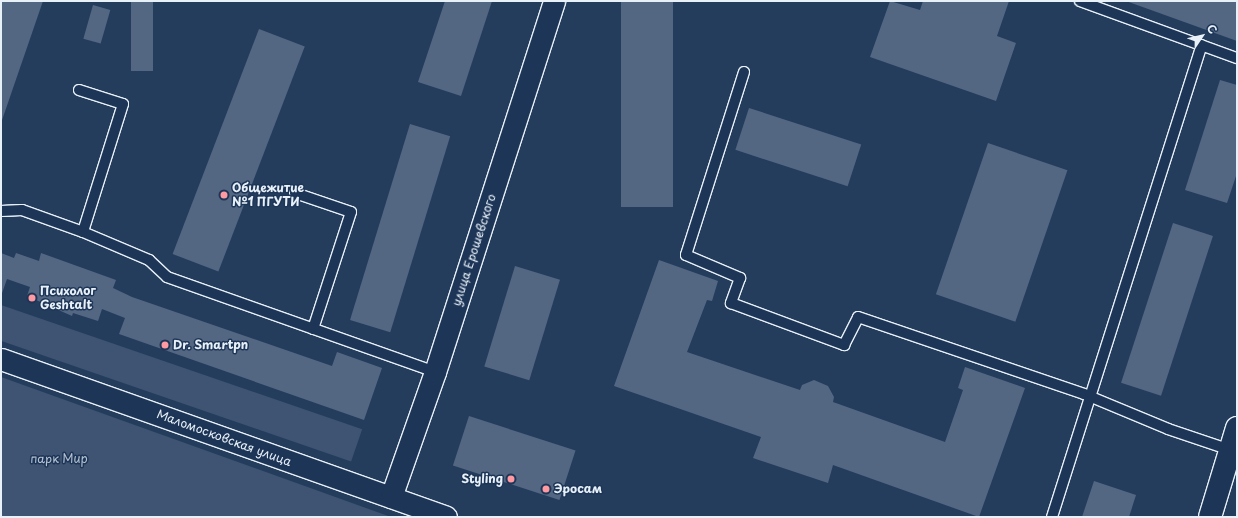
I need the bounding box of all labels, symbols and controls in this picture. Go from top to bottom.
north arrow [1182,16,1222,56]
text: С [1203,21,1222,37]
place label: Общежитие №1 ПГУТИ [232,181,304,209]
marker: Общежитие №1 ПГУТИ [219,190,229,200]
street label: улица Ерошевского [449,192,499,308]
place label: Психолог Geshtalt [40,284,96,312]
marker: Психолог Geshtalt [27,293,37,303]
place label: Dr. Smartpn [173,338,249,352]
marker: Dr. Smartpn [160,340,170,350]
street label: Маломосковская улица [154,407,294,469]
park label: парк Мир [30,452,88,466]
place label: Styling [461,472,503,486]
marker: Styling [506,474,516,484]
place label: Эросам [554,482,602,496]
marker: Эросам [541,484,551,494]

